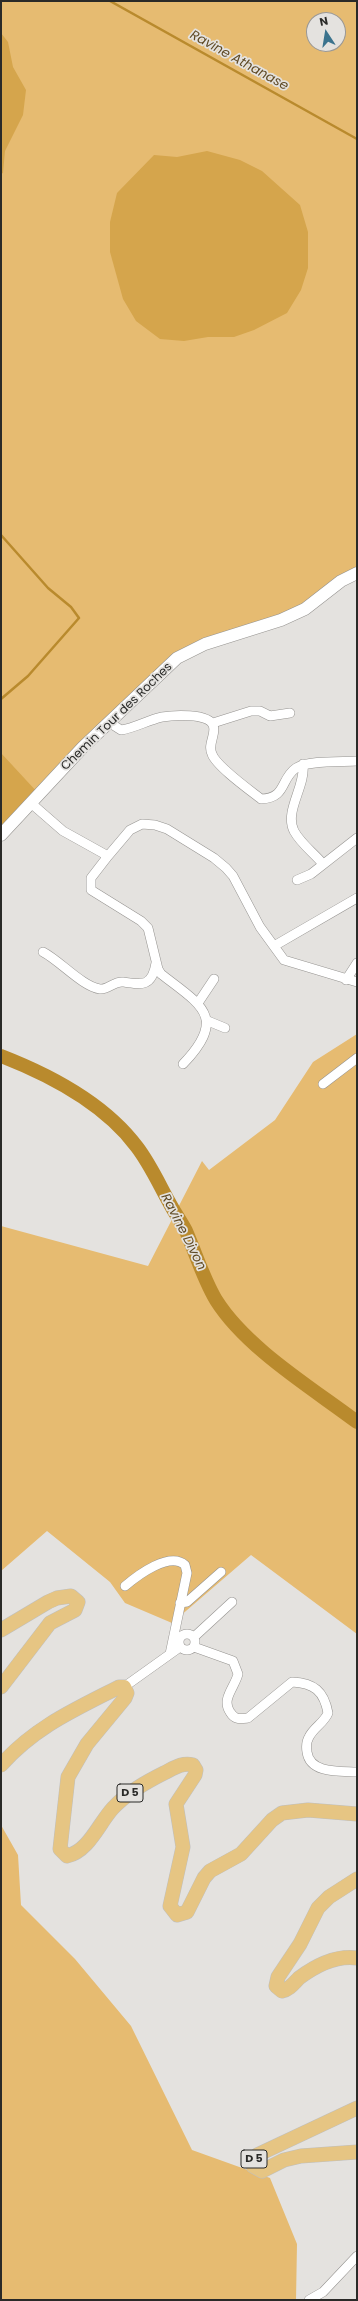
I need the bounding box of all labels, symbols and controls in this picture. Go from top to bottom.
north arrow [306,12,346,52]
text: N [318,13,329,30]
water label: Ravine Athanase [187,28,291,94]
street label: Chemin Tour des Roches [58,660,176,774]
water label: Ravine Divon [157,1191,209,1273]
road number: D 5 [117,1784,143,1802]
road number: D 5 [241,2150,267,2168]

